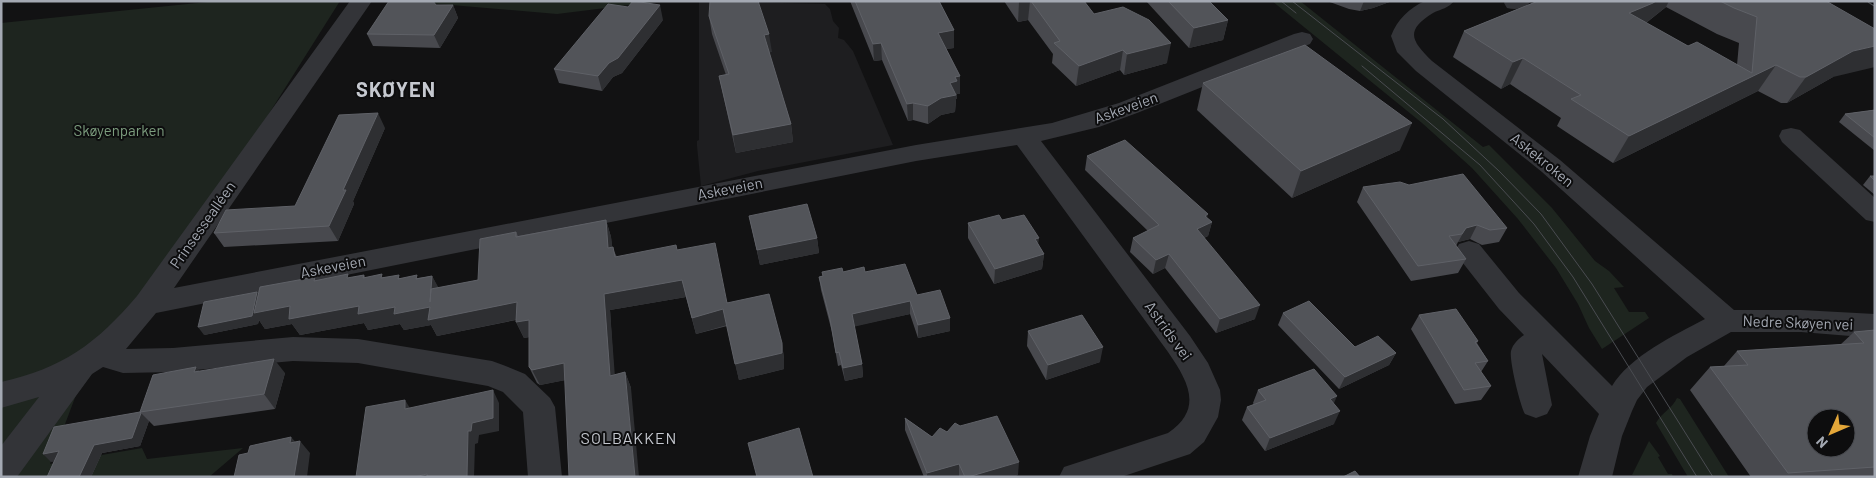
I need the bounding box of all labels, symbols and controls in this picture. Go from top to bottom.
district label: SKØYEN [356,77,436,101]
street label: Askeveien [1092,87,1160,127]
park label: Skøyenparken [73,121,165,139]
street label: Askekroken [1507,128,1578,190]
street label: Askeveien [696,173,764,203]
street label: Prinsessealléen [166,177,239,271]
street label: Askeveien [299,251,367,281]
street label: Astrids vei [1141,298,1196,363]
street label: Nedre Skøyen vei [1742,311,1854,333]
north arrow [1806,408,1856,458]
district label: SOLBAKKEN [581,428,677,447]
text: N [1812,433,1831,452]

